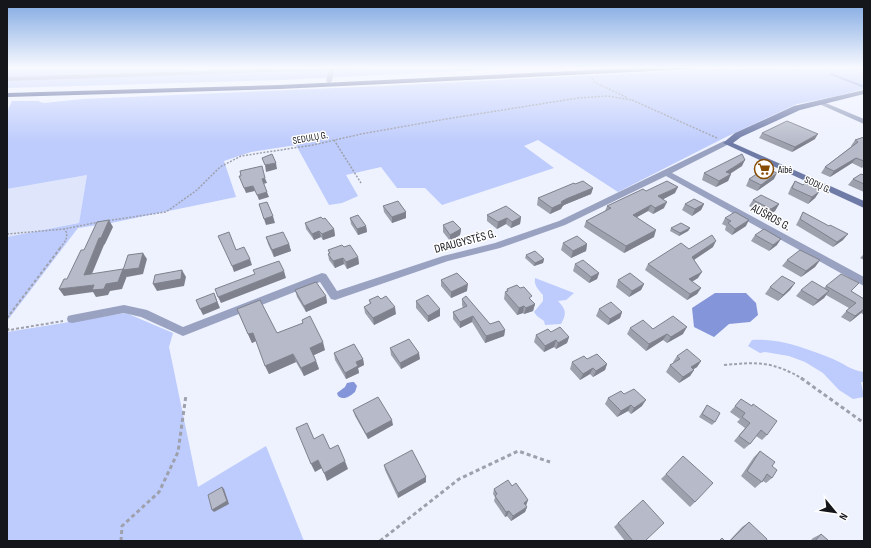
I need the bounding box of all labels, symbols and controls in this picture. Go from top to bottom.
street label: SEDULŲ G. [292,129,329,147]
supermarket icon: Aibė [753,158,775,180]
place label: Aibė [777,164,792,176]
street label: SODŲ G. [803,174,833,196]
street label: AUŠROS G. [748,200,793,234]
street label: DRAUGYSTĖS G. [433,226,498,257]
north arrow [815,492,855,532]
text: N [836,511,850,522]

